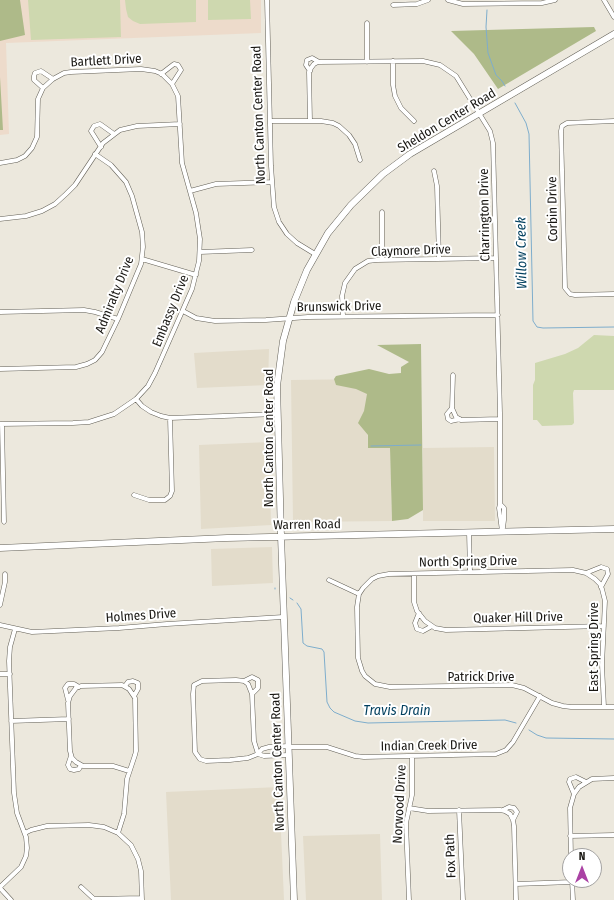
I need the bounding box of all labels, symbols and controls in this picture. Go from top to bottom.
street label: North Canton Center Road [249,45,269,185]
street label: Bartlett Drive [70,51,142,71]
street label: Sheldon Center Road [395,86,499,156]
street label: Charrington Drive [476,168,494,262]
street label: Corbin Drive [545,176,561,242]
water label: Willow Creek [513,217,531,289]
street label: Claymore Drive [371,242,451,260]
street label: Admiralty Drive [93,254,137,336]
street label: Embassy Drive [149,273,193,349]
street label: Brunswick Drive [296,298,382,316]
street label: North Canton Center Road [261,369,277,507]
street label: Warren Road [273,517,341,533]
street label: North Spring Drive [419,553,517,571]
street label: East Spring Drive [586,602,602,692]
street label: Holmes Drive [105,606,177,626]
street label: Quaker Hill Drive [473,609,563,627]
street label: Patrick Drive [448,669,514,685]
street label: North Canton Center Road [268,692,288,832]
water label: Travis Drain [363,703,431,719]
street label: Indian Creek Drive [380,737,478,755]
street label: Norwood Drive [390,764,410,844]
street label: Fox Path [442,834,460,878]
north arrow [562,848,602,888]
text: N [579,850,585,863]

